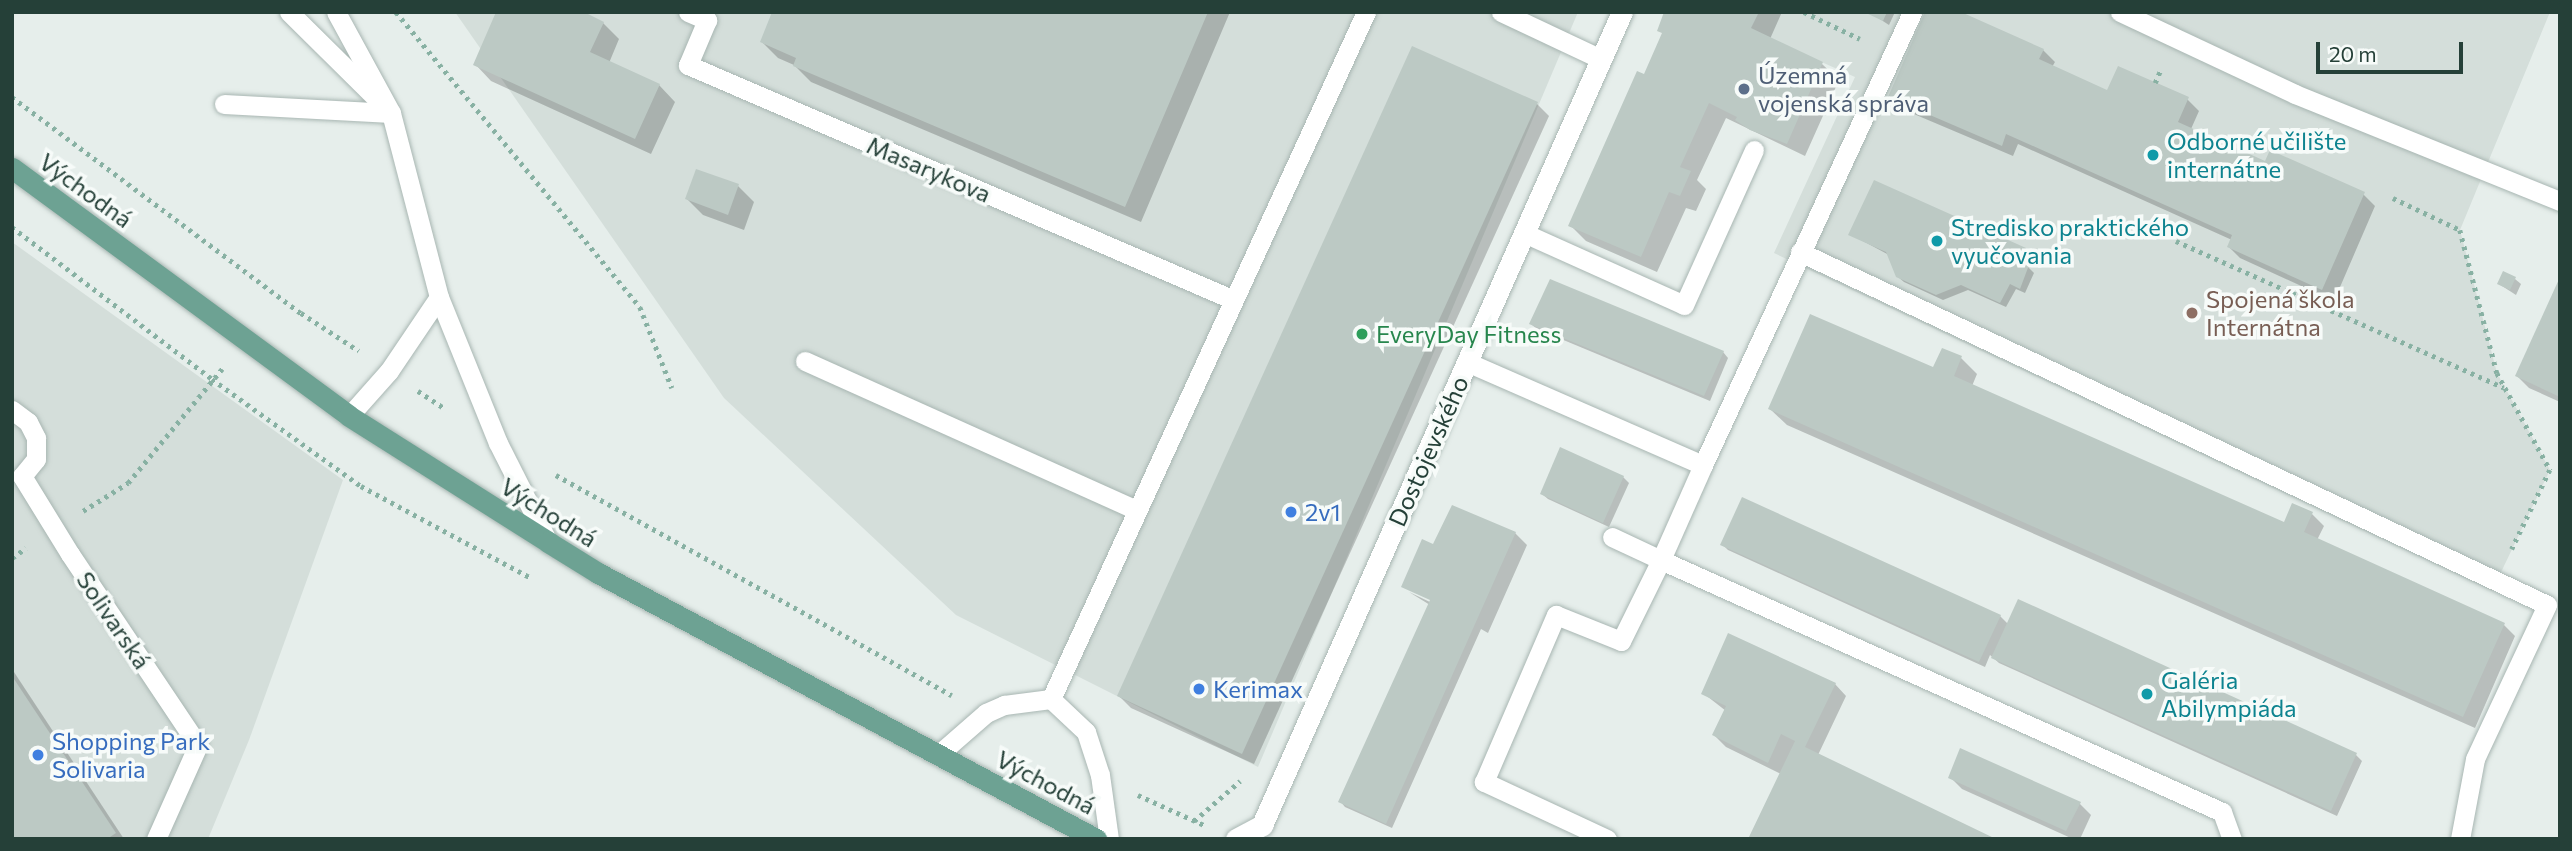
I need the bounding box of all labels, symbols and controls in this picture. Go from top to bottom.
scale bar [2320,28,2467,72]
text: 20 m [2329,41,2377,66]
place label: Územná vojenská správa [1758,61,1929,117]
marker: Územná vojenská správa [1736,81,1752,97]
place label: Odborné učilište internátne [2167,127,2346,183]
street label: Masarykova [863,130,995,208]
street label: Východná [34,147,138,233]
marker: Odborné učilište internátne [2145,147,2161,163]
place label: Stredisko praktického vyučovania [1951,213,2189,269]
marker: Stredisko praktického vyučovania [1929,233,1945,249]
place label: Spojená škola Internátna [2206,285,2355,341]
marker: Spojená škola Internátna [2184,305,2200,321]
place label: EveryDay Fitness [1376,320,1561,348]
marker: EveryDay Fitness [1354,326,1370,342]
street label: Dostojevského [1382,371,1474,531]
street label: Východná [496,471,602,553]
place label: 2v1 [1305,498,1341,526]
marker: 2v1 [1283,504,1299,520]
street label: Solivarská [71,566,157,674]
place label: Galéria Abilympiáda [2161,666,2297,722]
place label: Kerimax [1213,675,1303,703]
marker: Kerimax [1191,681,1207,697]
marker: Galéria Abilympiáda [2139,686,2155,702]
place label: Shopping Park Solivaria [52,727,210,783]
street label: Východná [992,744,1100,820]
marker: Shopping Park Solivaria [30,747,46,763]

